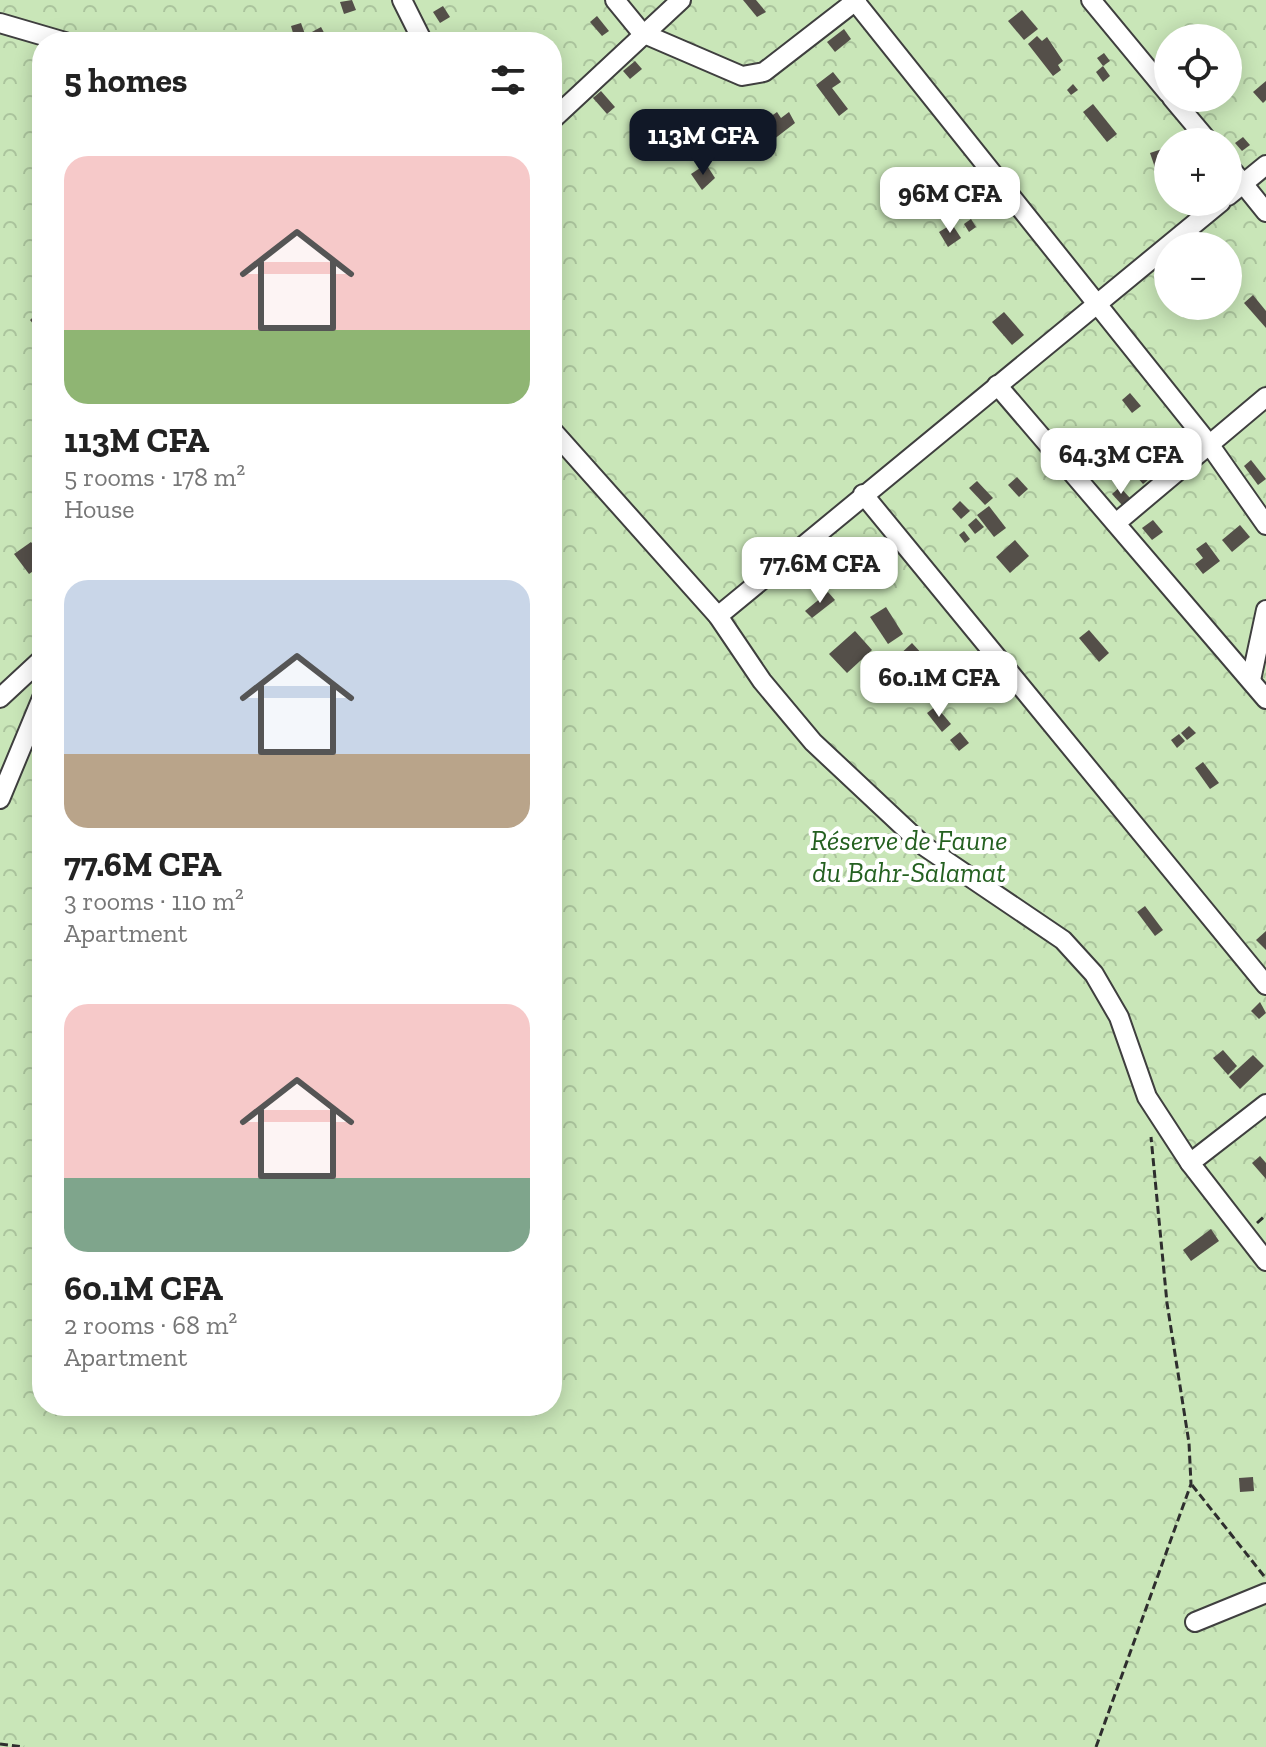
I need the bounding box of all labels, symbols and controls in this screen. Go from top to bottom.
map controls [1154,24,1242,320]
button: locate [1154,24,1242,112]
icon: filters [486,58,530,102]
text: 5 homes [64,60,187,101]
pin: 113M CFA [620,109,786,177]
text: 113M CFA [648,119,759,151]
button: + [1154,128,1242,216]
pin: 96M CFA [876,167,1024,235]
text: 96M CFA [898,177,1002,209]
icon: home [225,208,369,352]
button: − [1154,232,1242,320]
text: 113M CFA [64,420,209,461]
pin: 64.3M CFA [1029,428,1213,496]
text: 64.3M CFA [1059,438,1183,470]
text: 5 rooms · 178 m² [64,461,245,493]
text: House [64,493,135,525]
pin: 77.6M CFA [728,537,912,605]
text: 77.6M CFA [760,547,880,579]
icon: home [225,632,369,776]
pin: 60.1M CFA [847,651,1031,719]
text: 60.1M CFA [878,661,1000,693]
park label: Réserve de Faune du Bahr-Salamat [811,824,1007,889]
text: 77.6M CFA [64,844,221,885]
text: 3 rooms · 110 m² [64,885,244,917]
text: Apartment [64,917,187,949]
icon: home [225,1056,369,1200]
text: 60.1M CFA [64,1268,223,1309]
text: 2 rooms · 68 m² [64,1309,237,1341]
text: Apartment [64,1341,187,1373]

